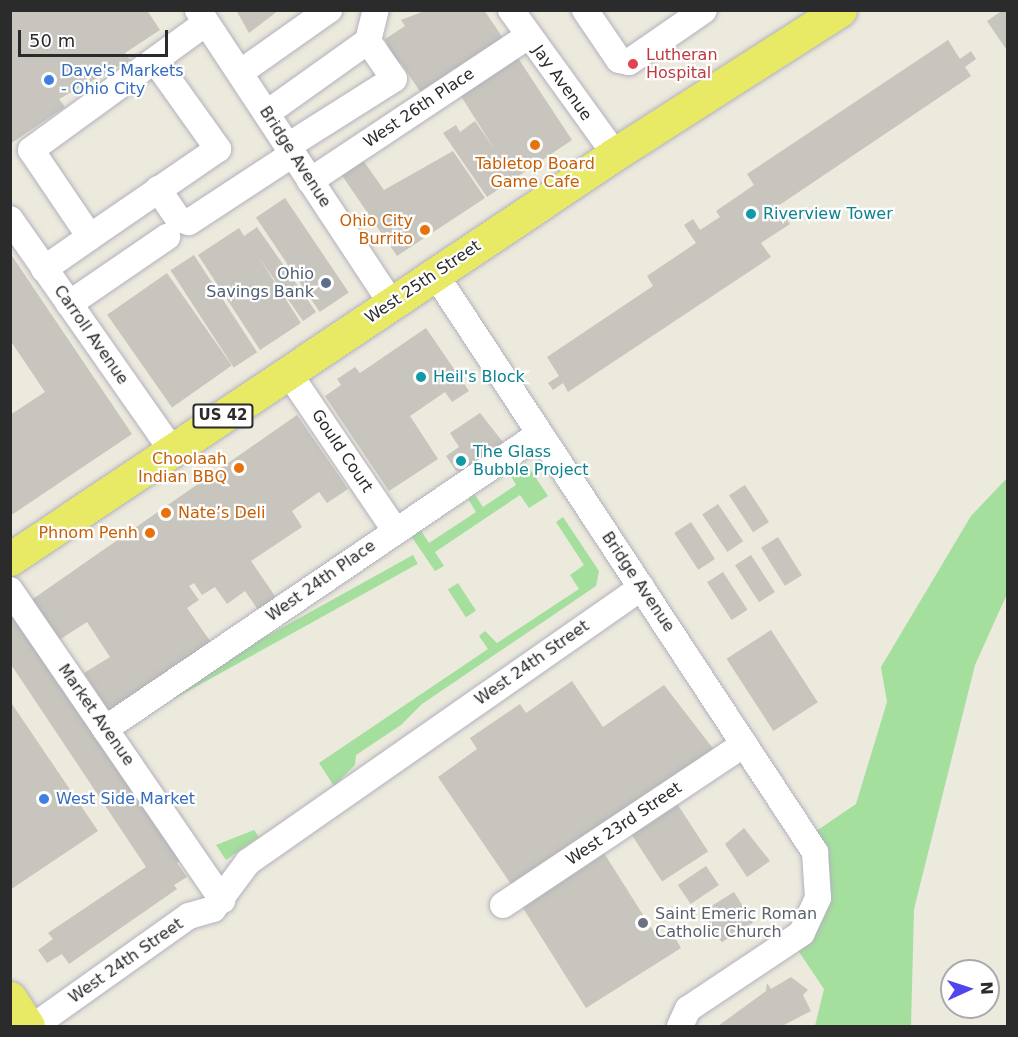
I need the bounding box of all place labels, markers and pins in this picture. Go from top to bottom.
place label: Lutheran Hospital [646,45,718,83]
marker: Lutheran Hospital [624,55,642,73]
place label: Dave's Markets - Ohio City [61,61,184,99]
marker: Dave's Markets - Ohio City [42,73,56,87]
marker: Tabletop Board Game Cafe [528,138,542,152]
place label: Tabletop Board Game Cafe [475,154,595,192]
place label: Riverview Tower [763,204,893,224]
marker: Riverview Tower [744,207,758,221]
place label: Ohio City Burrito [340,211,413,249]
marker: Ohio City Burrito [418,223,432,237]
place label: Ohio Savings Bank [206,264,314,302]
marker: Ohio Savings Bank [319,276,333,290]
place label: Heil's Block [433,367,525,387]
marker: Heil's Block [414,370,428,384]
place label: The Glass Bubble Project [473,442,589,480]
place label: Choolaah Indian BBQ [138,449,227,487]
marker: The Glass Bubble Project [454,454,468,468]
marker: Choolaah Indian BBQ [232,461,246,475]
place label: Nate’s Deli [178,503,265,523]
marker: Nate’s Deli [159,506,173,520]
place label: Phnom Penh [38,523,138,543]
marker: Phnom Penh [143,526,157,540]
place label: West Side Market [56,789,195,809]
marker: West Side Market [37,792,51,806]
place label: Saint Emeric Roman Catholic Church [655,904,817,942]
marker: Saint Emeric Roman Catholic Church [636,916,650,930]

